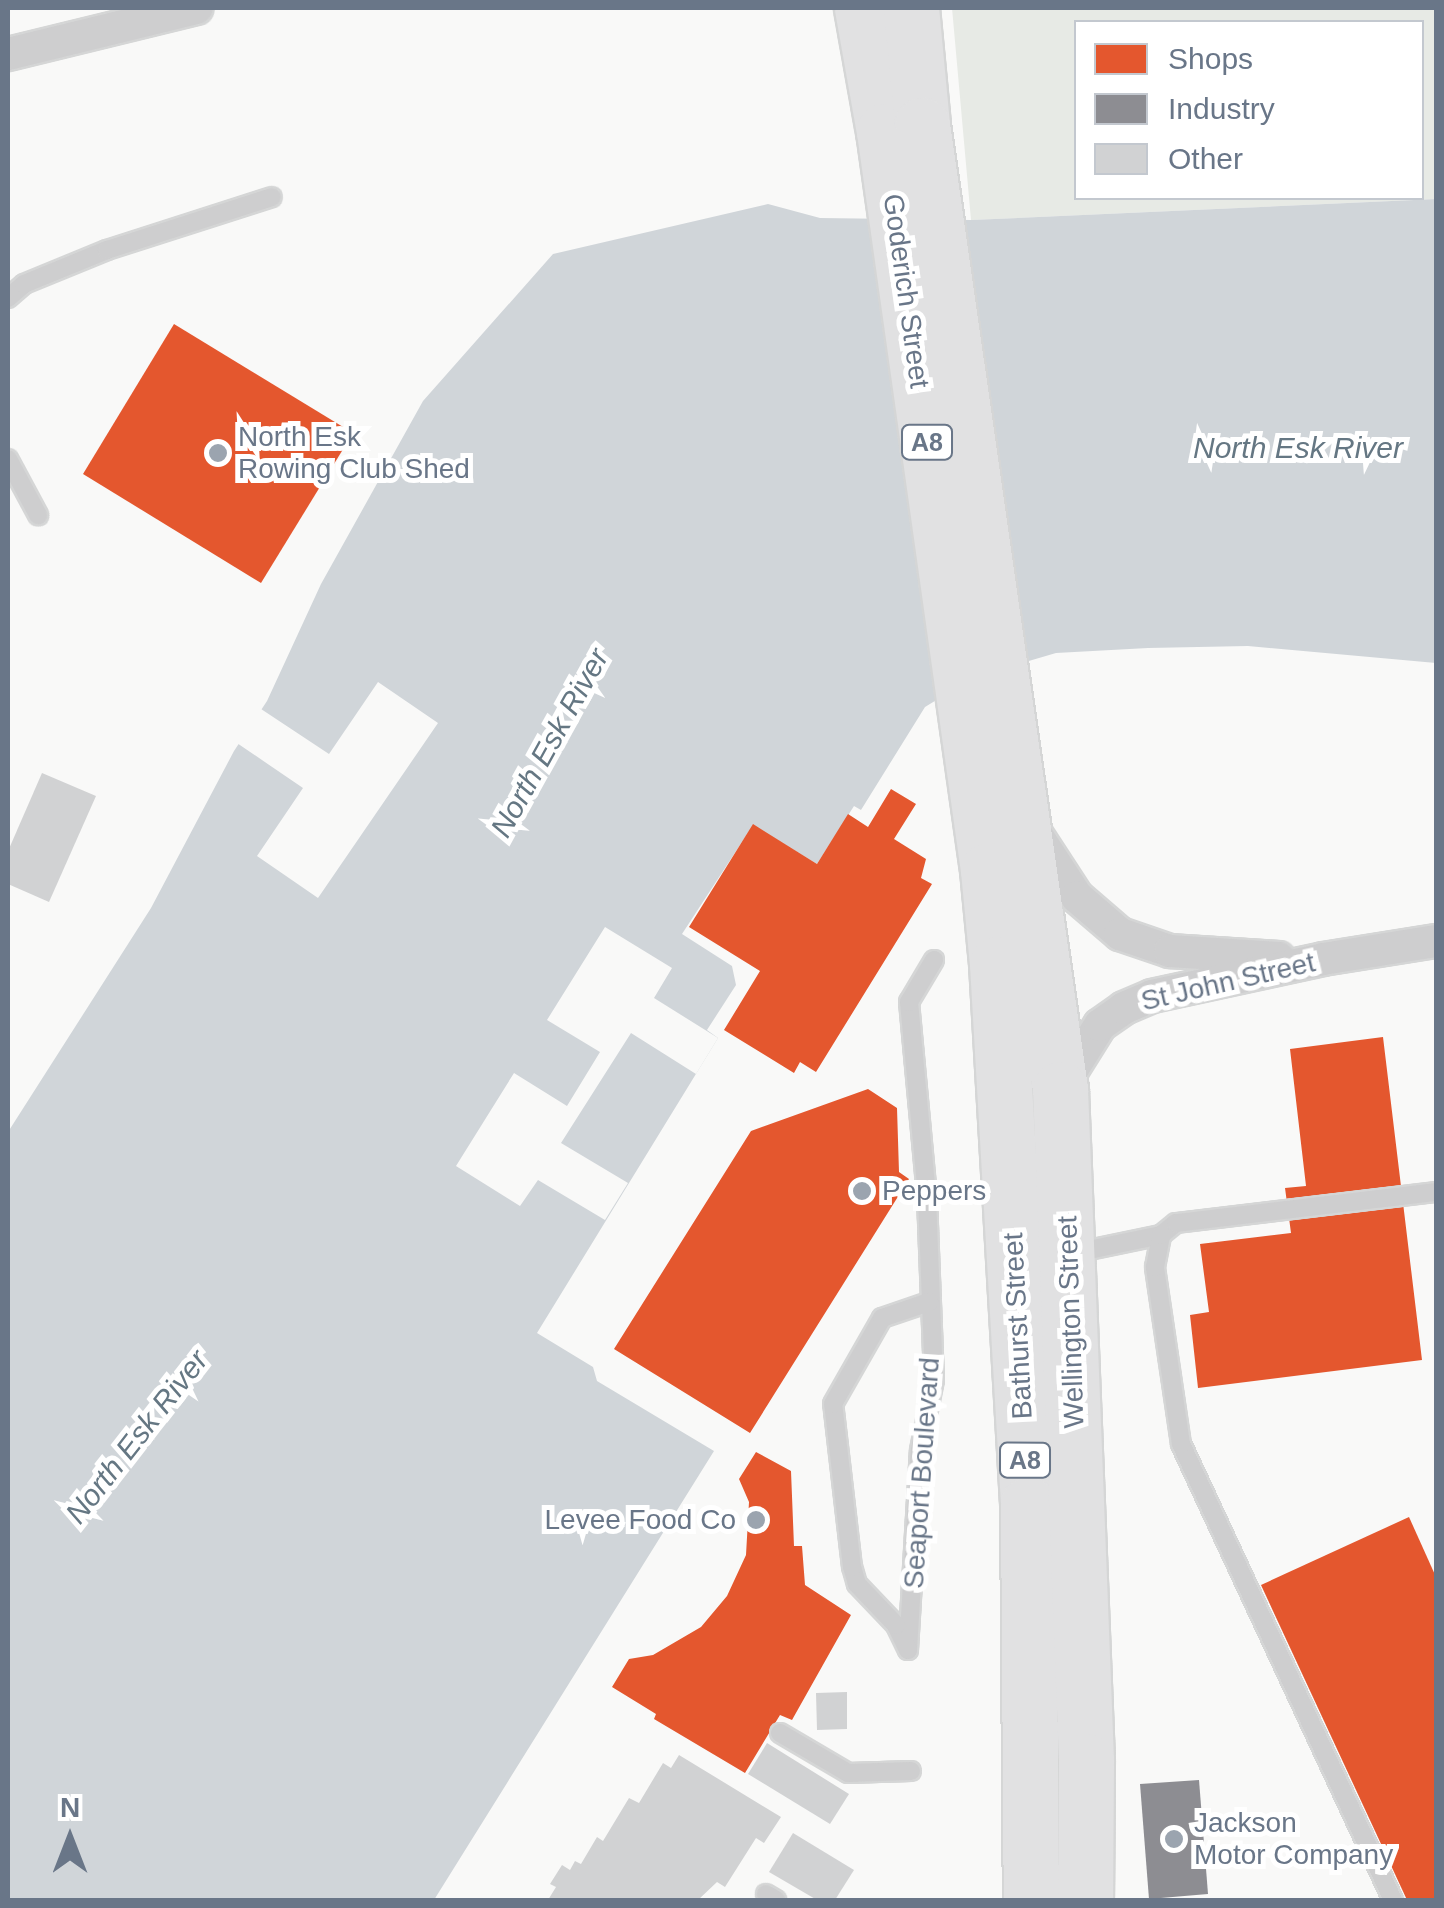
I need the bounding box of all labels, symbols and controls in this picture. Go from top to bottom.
legend [1074,20,1424,200]
text: Shops [1168,42,1253,75]
text: Industry [1168,92,1275,125]
text: Other [1168,142,1243,175]
street label: Goderich Street [876,192,936,390]
place label: North Esk Rowing Club Shed [238,420,470,486]
road number: A8 [900,422,954,462]
water label: North Esk River [1193,430,1403,466]
marker: North Esk Rowing Club Shed [207,442,229,464]
water label: North Esk River [483,642,617,844]
street label: St John Street [1138,946,1318,1018]
place label: Peppers [882,1174,986,1208]
marker: Peppers [851,1180,873,1202]
street label: Wellington Street [1050,1215,1092,1429]
street label: Bathurst Street [996,1232,1040,1420]
water label: North Esk River [58,1343,216,1531]
street label: Seaport Boulevard [897,1356,947,1590]
road number: A8 [998,1440,1052,1480]
place label: Levee Food Co [545,1503,736,1537]
marker: Levee Food Co [745,1509,767,1531]
north arrow [20,1788,120,1888]
text: N [60,1792,80,1823]
place label: Jackson Motor Company [1194,1806,1393,1872]
marker: Jackson Motor Company [1163,1828,1185,1850]

